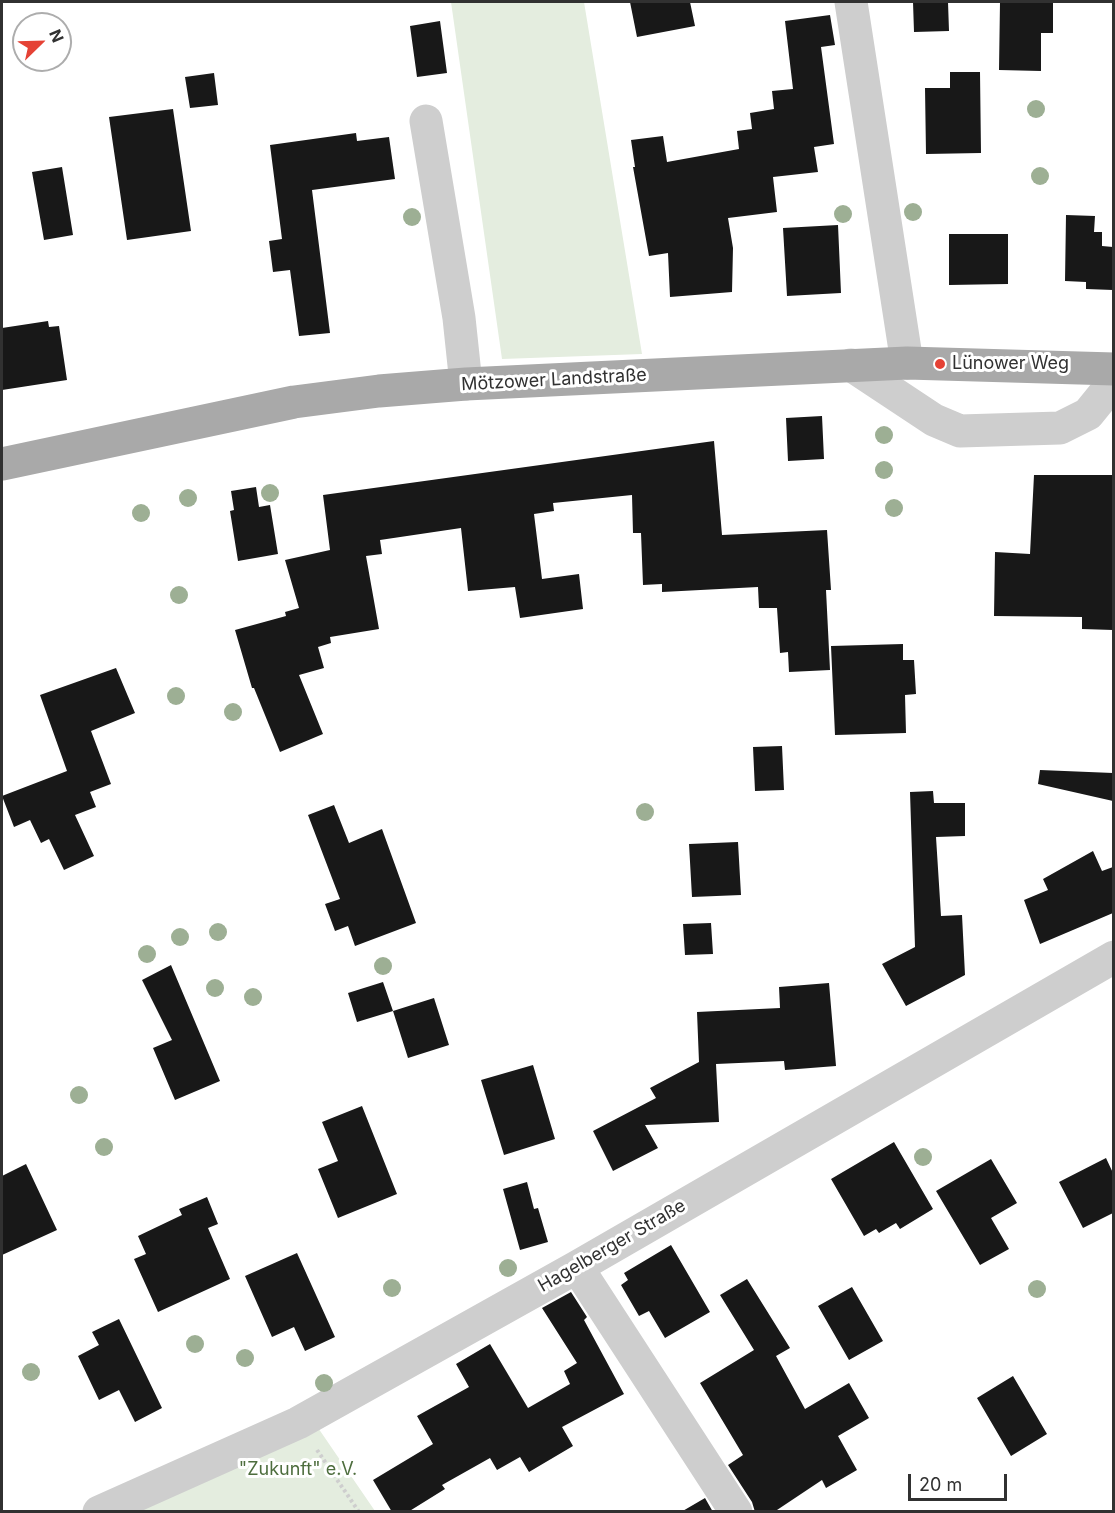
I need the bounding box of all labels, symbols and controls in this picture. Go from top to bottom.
north arrow [12,12,72,72]
text: N [45,26,68,45]
place label: Lünower Weg [952,353,1069,375]
marker: Lünower Weg [933,357,947,371]
street label: Mötzower Landstraße [461,364,647,396]
street label: Hagelberger Straße [534,1195,690,1297]
park label: "Zukunft" e.V. [239,1459,357,1481]
scale bar [911,1462,1010,1500]
text: 20 m [919,1474,962,1495]

